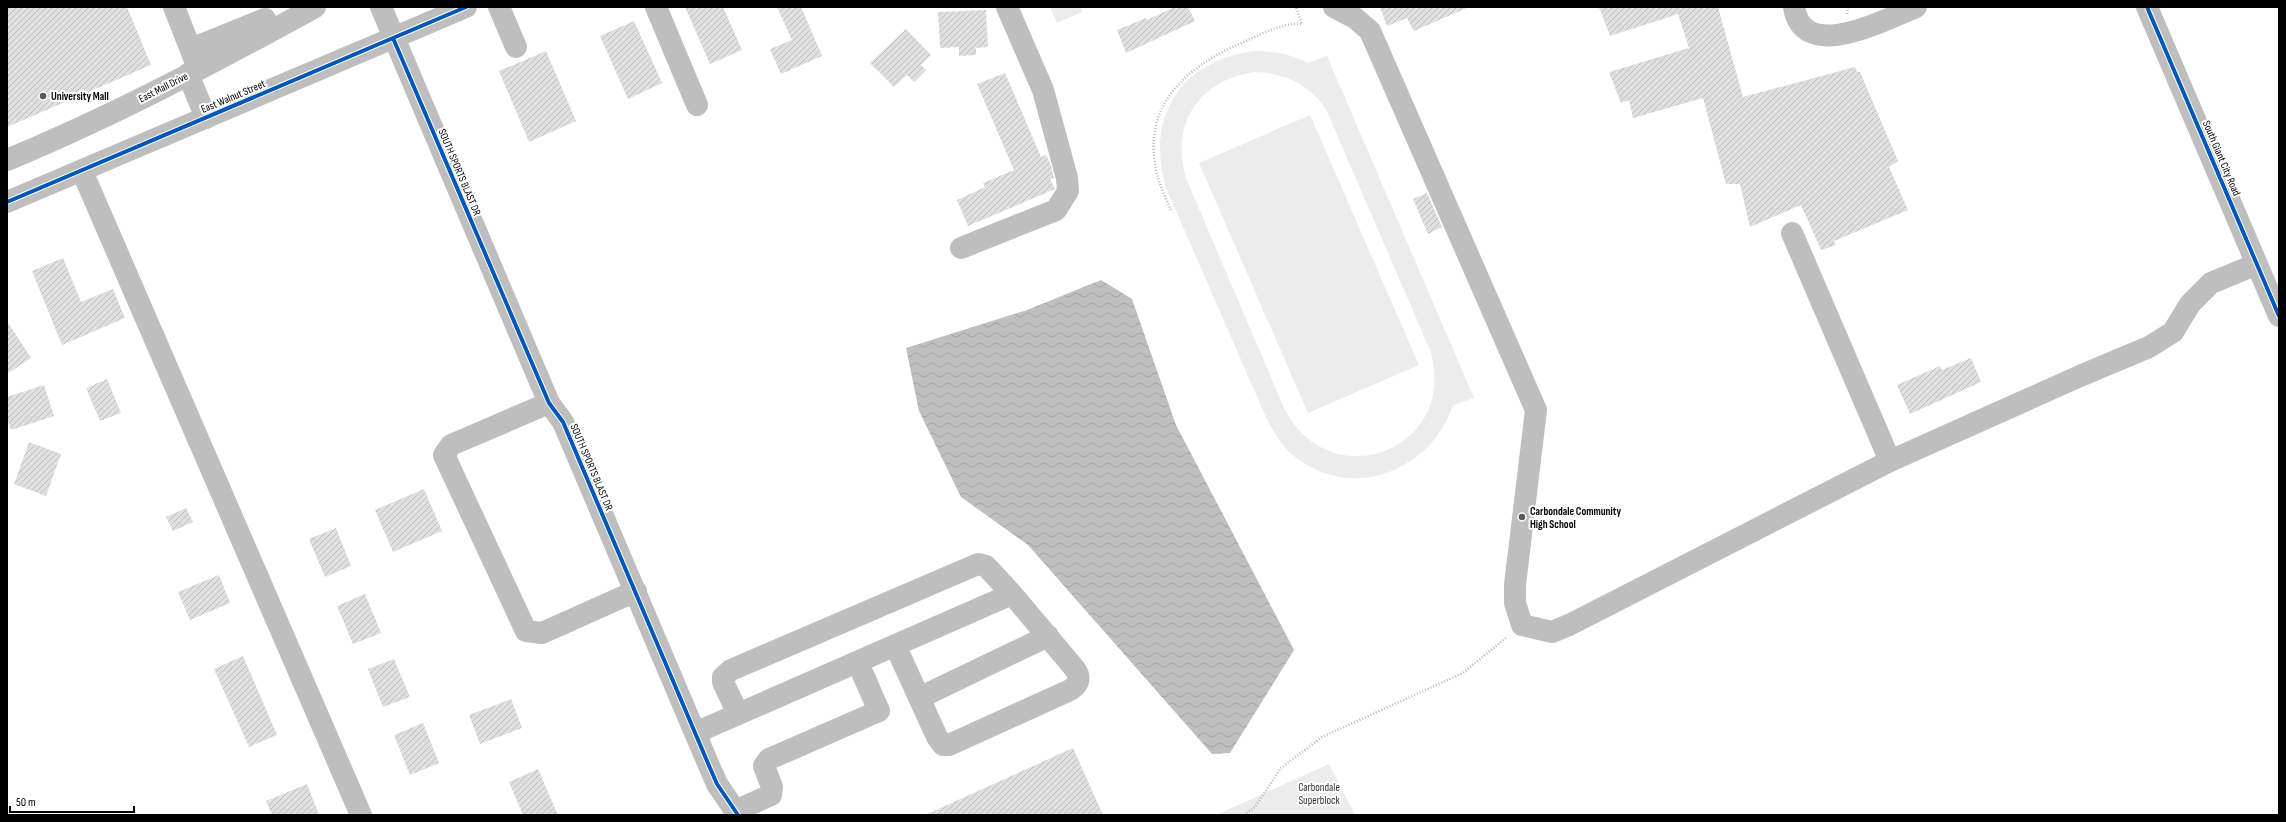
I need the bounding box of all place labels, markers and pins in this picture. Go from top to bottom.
place label: University Mall [51,90,109,103]
marker: University Mall [38,91,48,101]
place label: Carbondale Community High School [1530,505,1621,531]
marker: Carbondale Community High School [1517,512,1527,522]

